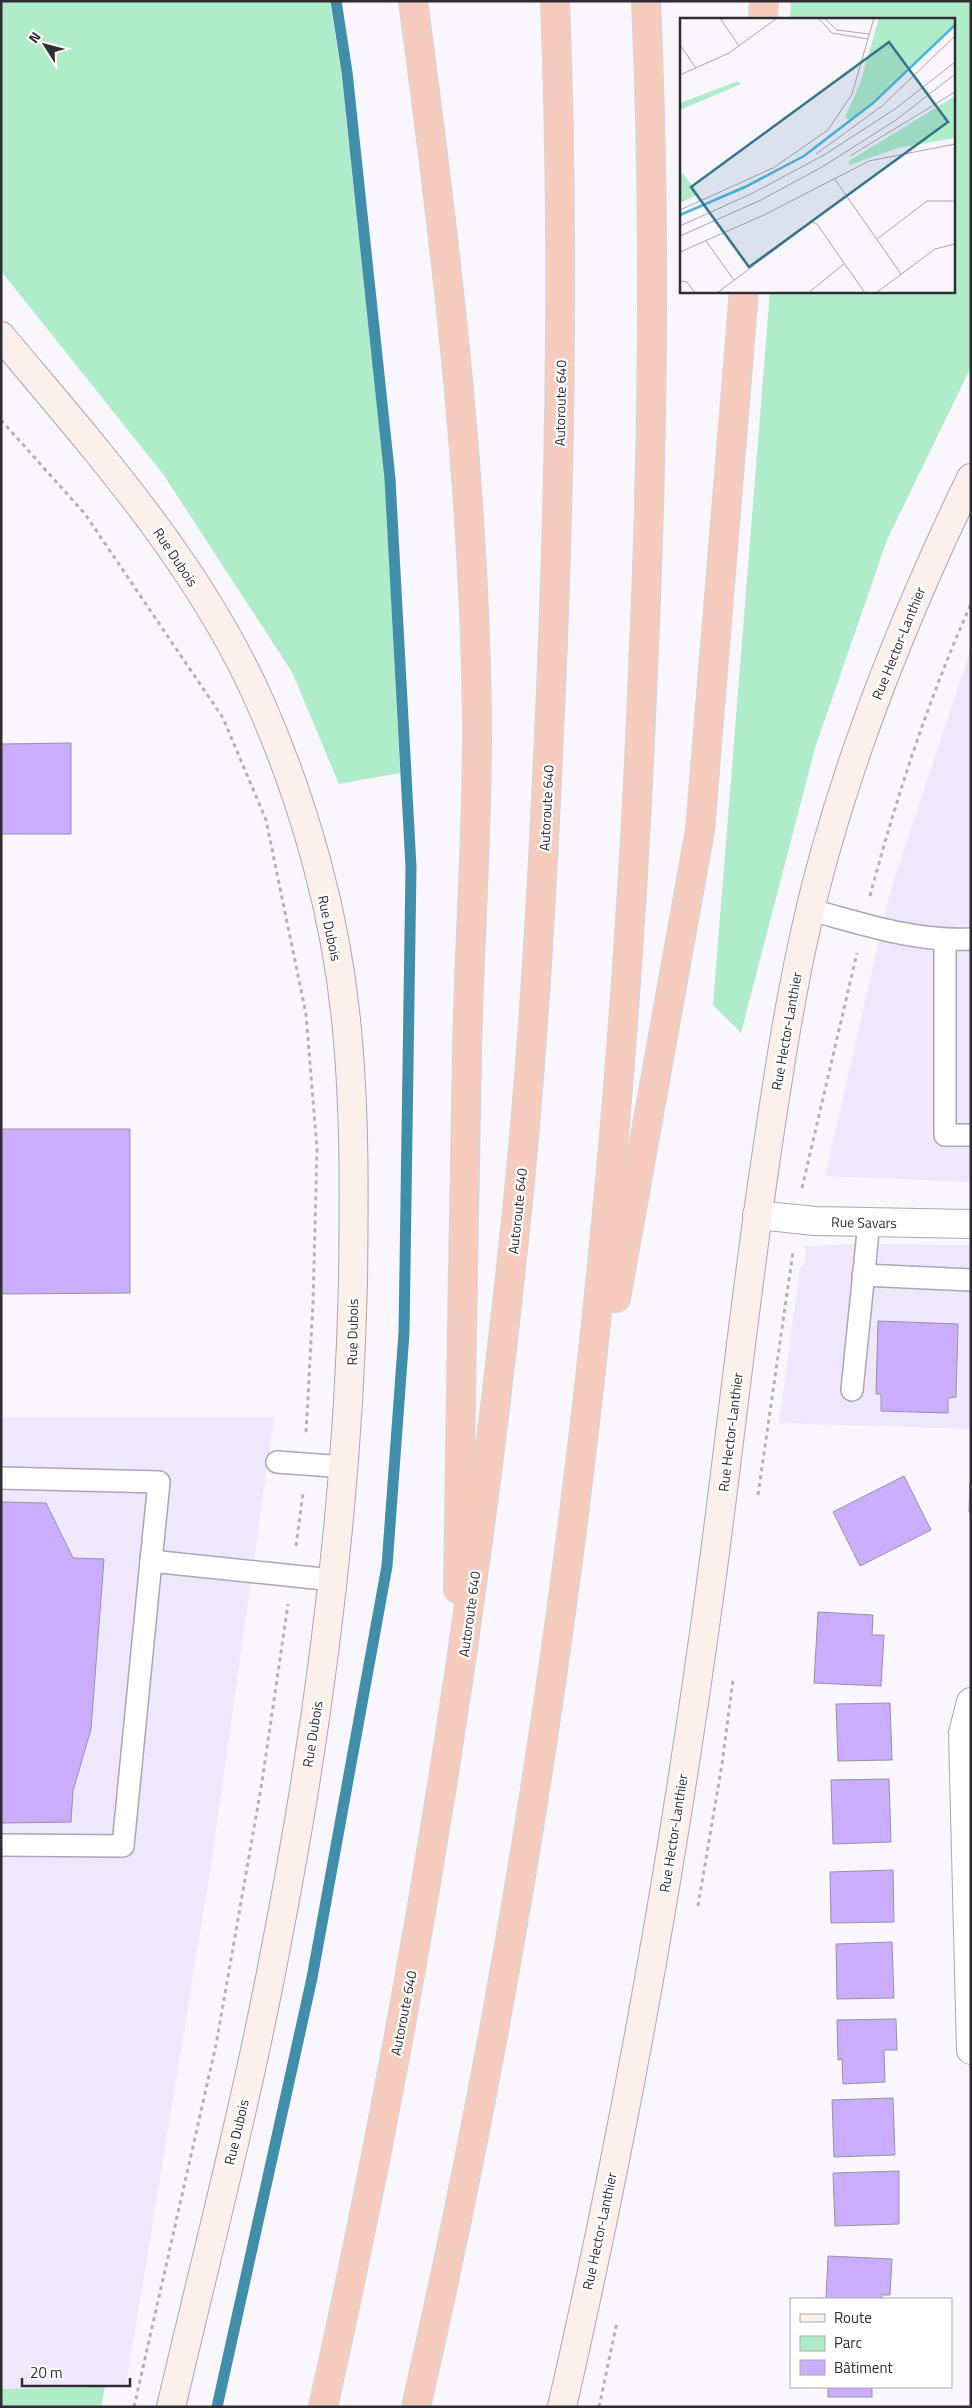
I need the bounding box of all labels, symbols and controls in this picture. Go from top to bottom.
inset map [680,18,954,292]
north arrow [20,20,70,70]
text: N [23,27,45,47]
street label: Autoroute 640 [549,360,571,446]
street label: Rue Dubois [149,523,203,591]
street label: Rue Hector-Lanthier [866,583,930,703]
street label: Autoroute 640 [533,764,559,852]
street label: Rue Dubois [313,893,347,963]
street label: Rue Hector-Lanthier [765,970,807,1092]
street label: Autoroute 640 [502,1167,532,1255]
street label: Rue Savars [831,1211,897,1233]
street label: Rue Dubois [341,1298,363,1366]
street label: Rue Hector-Lanthier [712,1371,748,1493]
street label: Autoroute 640 [453,1570,485,1658]
street label: Rue Dubois [296,1699,328,1769]
street label: Rue Hector-Lanthier [653,1772,693,1894]
street label: Autoroute 640 [384,1969,422,2057]
street label: Rue Dubois [218,2097,254,2167]
street label: Rue Hector-Lanthier [576,2170,622,2292]
legend [790,2298,952,2388]
text: Route [834,2306,872,2329]
text: Parc [834,2331,862,2354]
scale bar [22,2356,130,2388]
text: Bâtiment [834,2356,893,2379]
text: 20 m [30,2361,63,2384]

